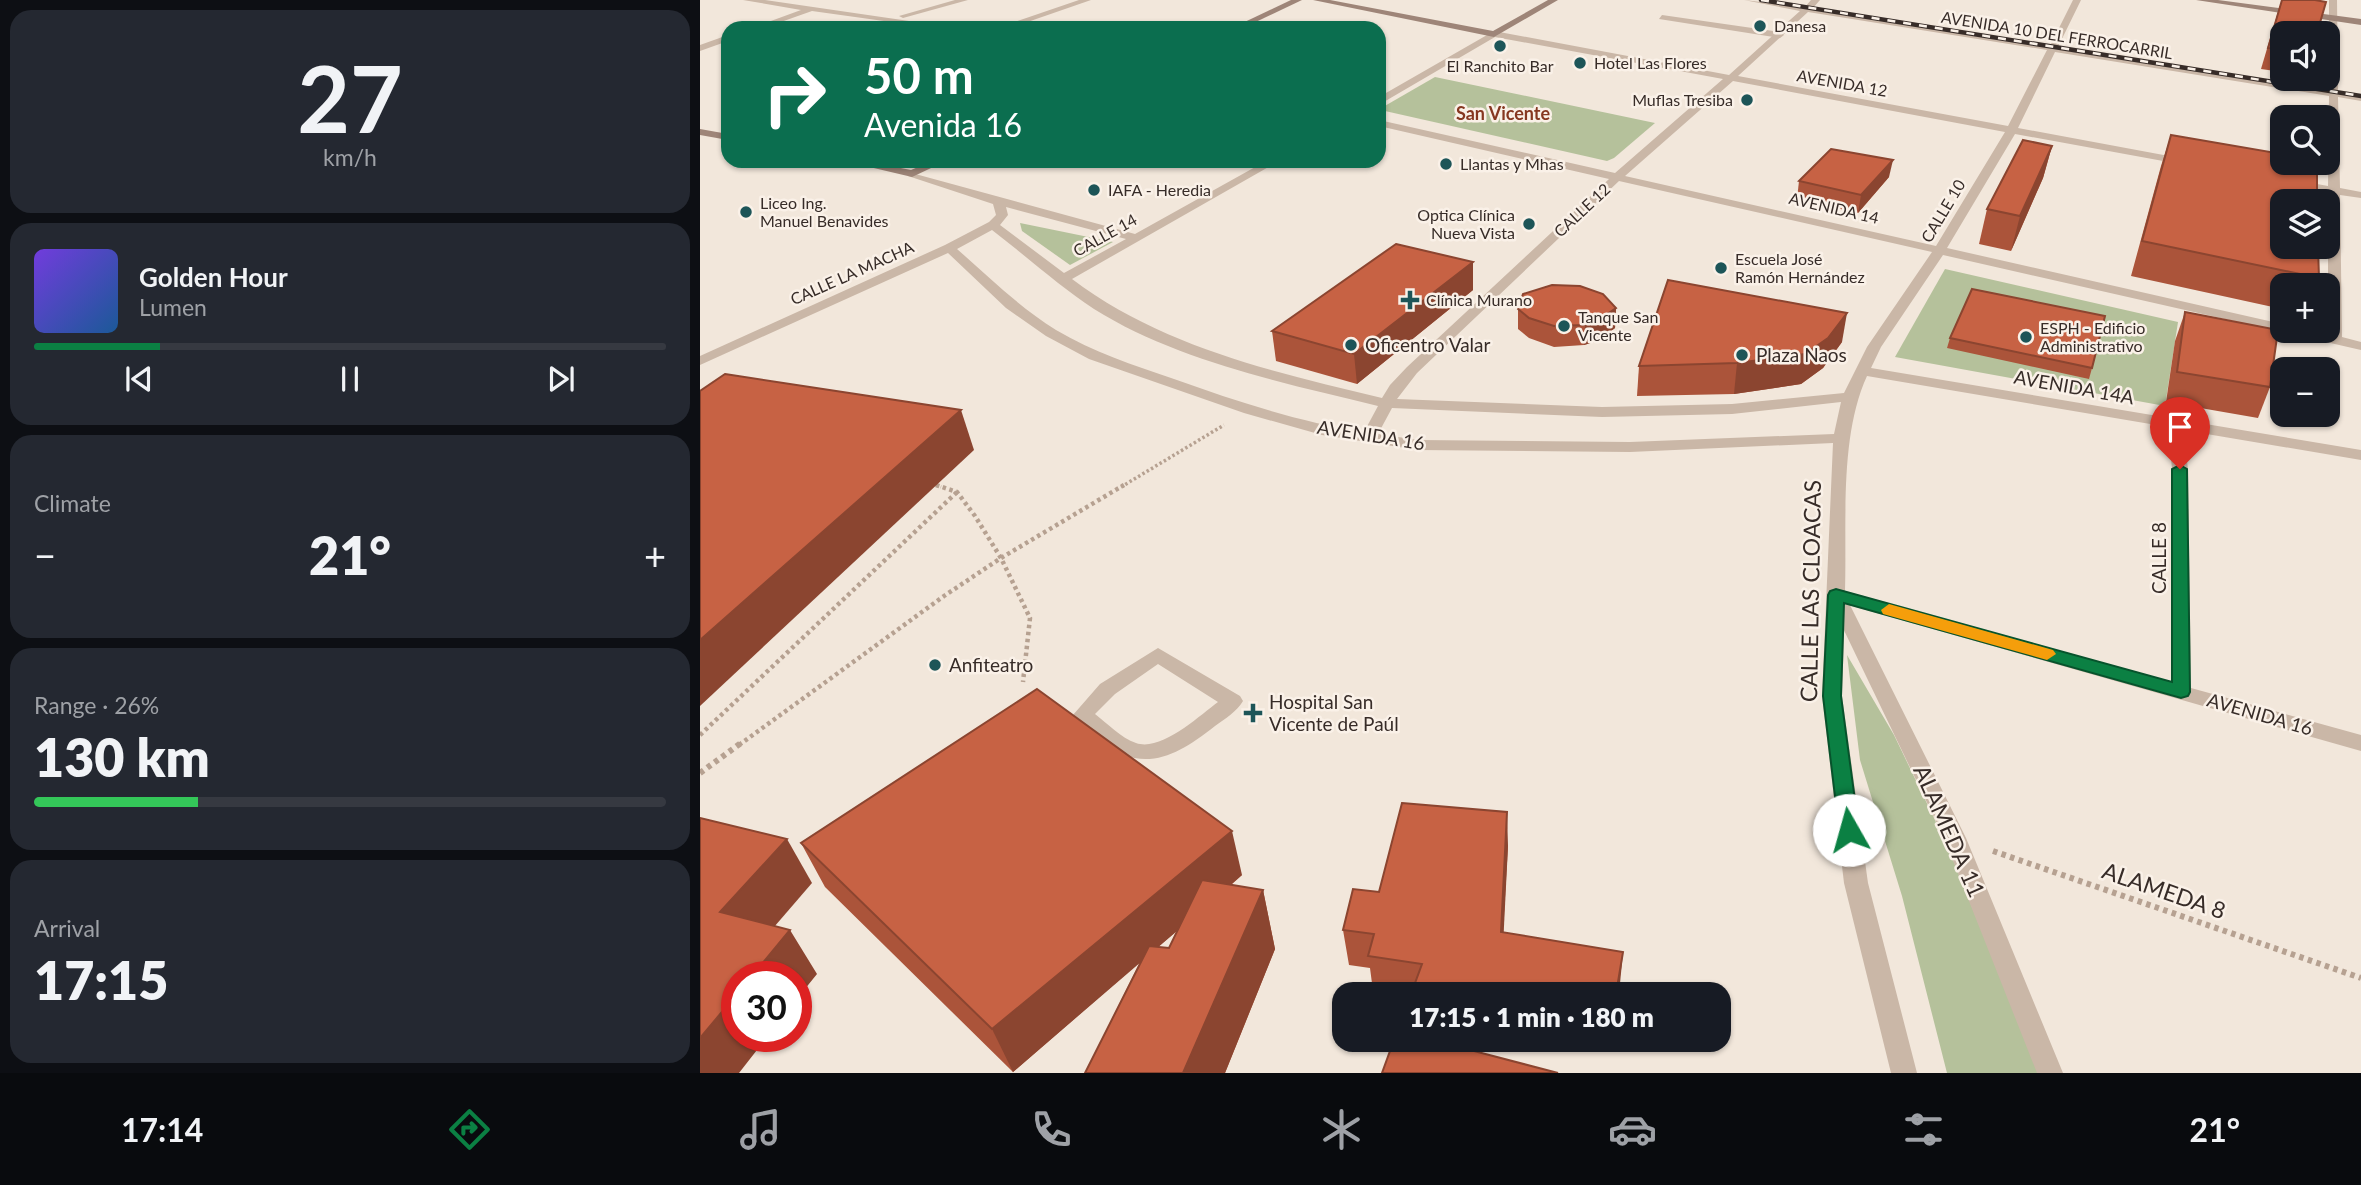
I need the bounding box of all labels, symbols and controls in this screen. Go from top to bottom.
street label: AVENIDA 10 DEL FERROCARRIL [1940,7,2174,62]
place label: Danesa [1774,16,1826,35]
marker: Danesa [1752,18,1768,34]
map controls [2270,21,2340,427]
button: sound [2270,21,2340,91]
marker: El Ranchito Bar [1492,38,1508,54]
text: 27 [297,43,403,152]
text: 50 m [864,46,974,104]
icon: right [749,49,840,140]
place label: Hotel Las Flores [1594,53,1707,72]
marker: Hotel Las Flores [1572,55,1588,71]
place label: El Ranchito Bar [1446,56,1554,75]
street label: AVENIDA 12 [1795,65,1889,100]
place label: Muflas Tresiba [1632,90,1733,109]
marker: Muflas Tresiba [1739,92,1755,108]
district label: San Vicente [1456,102,1550,124]
text: Avenida 16 [864,105,1022,144]
button: search [2270,105,2340,175]
text: km/h [323,143,377,171]
place label: Llantas y Mhas [1460,154,1564,173]
marker: Llantas y Mhas [1438,156,1454,172]
street label: CALLE 10 [1916,176,1969,246]
street label: CALLE 12 [1550,179,1614,240]
place label: IAFA - Heredia [1108,180,1211,199]
marker: IAFA - Heredia [1086,182,1102,198]
street label: AVENIDA 14 [1787,188,1881,227]
button: layers [2270,189,2340,259]
place label: Liceo Ing. Manuel Benavides [760,193,889,230]
marker: Liceo Ing. Manuel Benavides [738,204,754,220]
place label: Optica Clínica Nueva Vista [1417,205,1515,242]
street label: CALLE 14 [1070,209,1140,260]
marker: Optica Clínica Nueva Vista [1521,216,1537,232]
street label: CALLE LA MACHA [787,237,917,308]
place label: Escuela José Ramón Hernández [1735,249,1865,286]
marker: Escuela José Ramón Hernández [1713,260,1729,276]
text: Golden Hour [139,261,288,293]
button: + [2270,273,2340,343]
marker: Clínica Murano [1400,290,1420,310]
place label: Clínica Murano [1426,290,1532,309]
text: Lumen [139,293,207,321]
place label: Tanque San Vicente [1578,307,1658,344]
marker: Tanque San Vicente [1556,318,1572,334]
place label: ESPH - Edificio Administrativo [2040,318,2145,355]
marker: ESPH - Edificio Administrativo [2018,329,2034,345]
place label: Oficentro Valar [1365,333,1491,356]
marker: Oficentro Valar [1343,337,1359,353]
place label: Plaza Naos [1756,343,1847,366]
marker: Plaza Naos [1734,347,1750,363]
button: − [2270,357,2340,427]
icon: previous [120,360,158,398]
icon: pause [331,360,369,398]
icon: next [542,360,580,398]
street label: AVENIDA 14A [2012,365,2136,408]
pin [2150,397,2210,469]
icon: arrive [2161,408,2199,446]
street label: AVENIDA 16 [1316,415,1427,454]
street label: CALLE LAS CLOACAS [1794,480,1826,702]
text: Climate [34,489,111,517]
street label: CALLE 8 [2147,522,2170,594]
text: 21° [309,524,391,586]
text: − [34,532,56,578]
text: + [644,532,666,578]
place label: Anfiteatro [949,653,1033,676]
marker: Anfiteatro [927,657,943,673]
street label: AVENIDA 16 [2205,687,2316,740]
place label: Hospital San Vicente de Paúl [1269,690,1399,735]
text: Range · 26% [34,691,159,719]
marker: Hospital San Vicente de Paúl [1243,703,1263,723]
text: 130 km [34,726,210,788]
street label: ALAMEDA 11 [1908,760,1992,901]
position arrow [1812,793,1886,867]
street label: ALAMEDA 8 [2099,856,2230,924]
text: Arrival [34,914,100,942]
text: 17:15 [34,949,168,1011]
speed limit sign: 30 [721,961,812,1052]
text: 17:15 · 1 min · 180 m [1409,1001,1654,1033]
icon: directions [445,1105,494,1154]
icon: music [736,1105,785,1154]
icon: phone [1027,1105,1076,1154]
icon: climate [1317,1105,1366,1154]
icon: car [1608,1105,1657,1154]
icon: filters [1899,1105,1948,1154]
text: 17:14 [121,1110,203,1149]
text: 21° [2190,1110,2240,1149]

